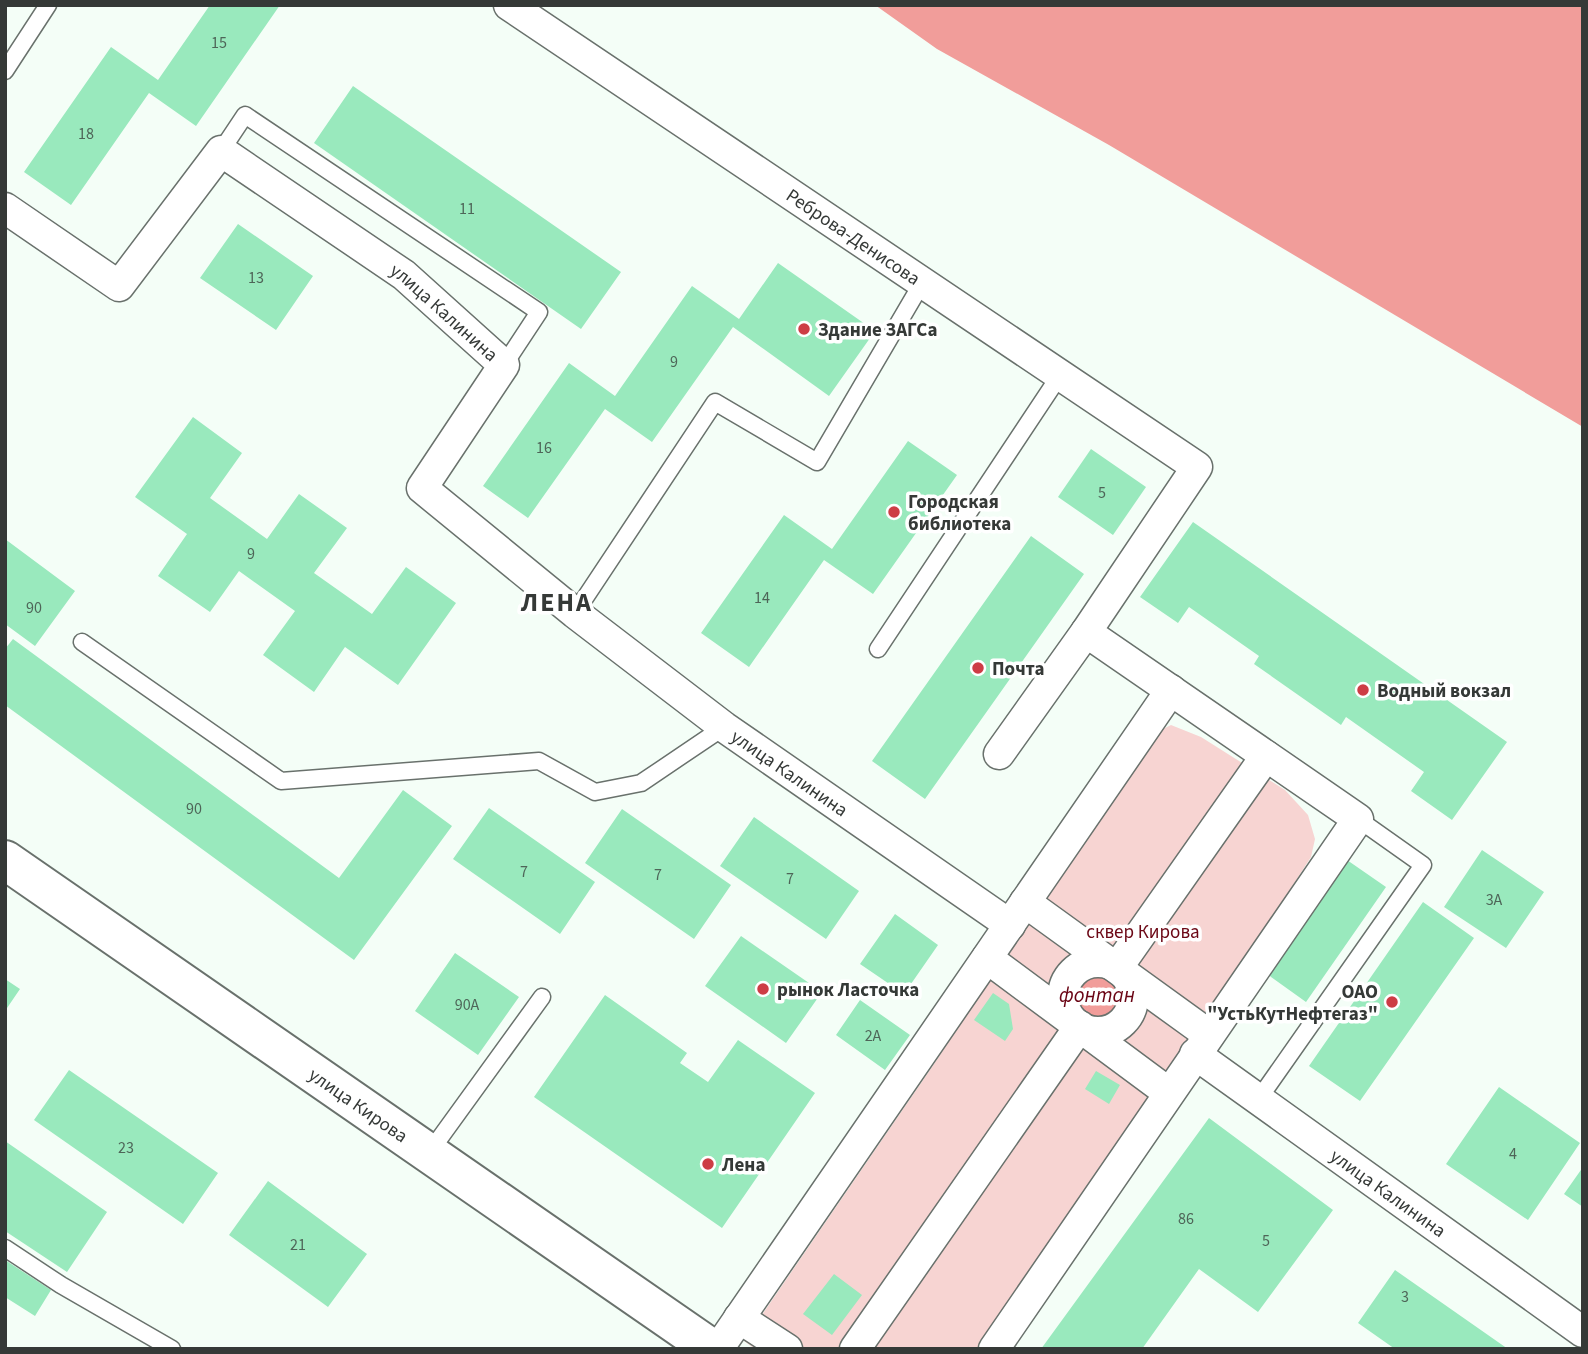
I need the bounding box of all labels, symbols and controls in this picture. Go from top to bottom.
house number: 15 [211,32,227,54]
house number: 18 [78,123,94,145]
street label: Реброва-Денисова [780,183,925,292]
house number: 11 [459,198,475,220]
street label: улица Калинина [384,257,503,368]
house number: 13 [248,267,264,289]
place label: Здание ЗАГСа [818,317,937,344]
marker: Здание ЗАГСа [796,321,812,337]
house number: 9 [670,351,678,373]
house number: 16 [536,437,552,459]
house number: 5 [1098,482,1106,504]
place label: Городская библиотека [908,489,1011,538]
marker: Городская библиотека [886,504,902,520]
house number: 9 [247,543,255,565]
district label: ЛЕНА [520,584,593,621]
house number: 14 [754,587,770,609]
house number: 90 [26,597,42,619]
place label: Почта [992,656,1045,683]
marker: Почта [970,660,986,676]
place label: Водный вокзал [1377,678,1511,705]
marker: Водный вокзал [1355,682,1371,698]
street label: улица Калинина [725,724,853,824]
house number: 90 [186,798,202,820]
house number: 7 [520,861,528,883]
house number: 7 [654,864,662,886]
house number: 7 [786,868,794,890]
house number: 3А [1486,889,1503,911]
park label: сквер Кирова [1086,919,1200,946]
place label: рынок Ласточка [777,977,919,1004]
place label: ОАО "УстьКутНефтегаз" [1207,979,1378,1028]
water label: фонтан [1059,980,1135,1010]
marker: рынок Ласточка [755,981,771,997]
house number: 90А [455,994,480,1016]
marker: ОАО "УстьКутНефтегаз" [1384,994,1400,1010]
house number: 2А [865,1025,882,1047]
street label: улица Кирова [303,1062,413,1150]
house number: 23 [118,1137,134,1159]
street label: улица Калинина [1324,1143,1451,1245]
house number: 4 [1509,1143,1517,1165]
place label: Лена [721,1152,765,1179]
marker: Лена [700,1156,716,1172]
house number: 86 [1178,1208,1194,1230]
house number: 5 [1262,1230,1270,1252]
house number: 21 [290,1234,306,1256]
house number: 3 [1401,1286,1409,1308]

